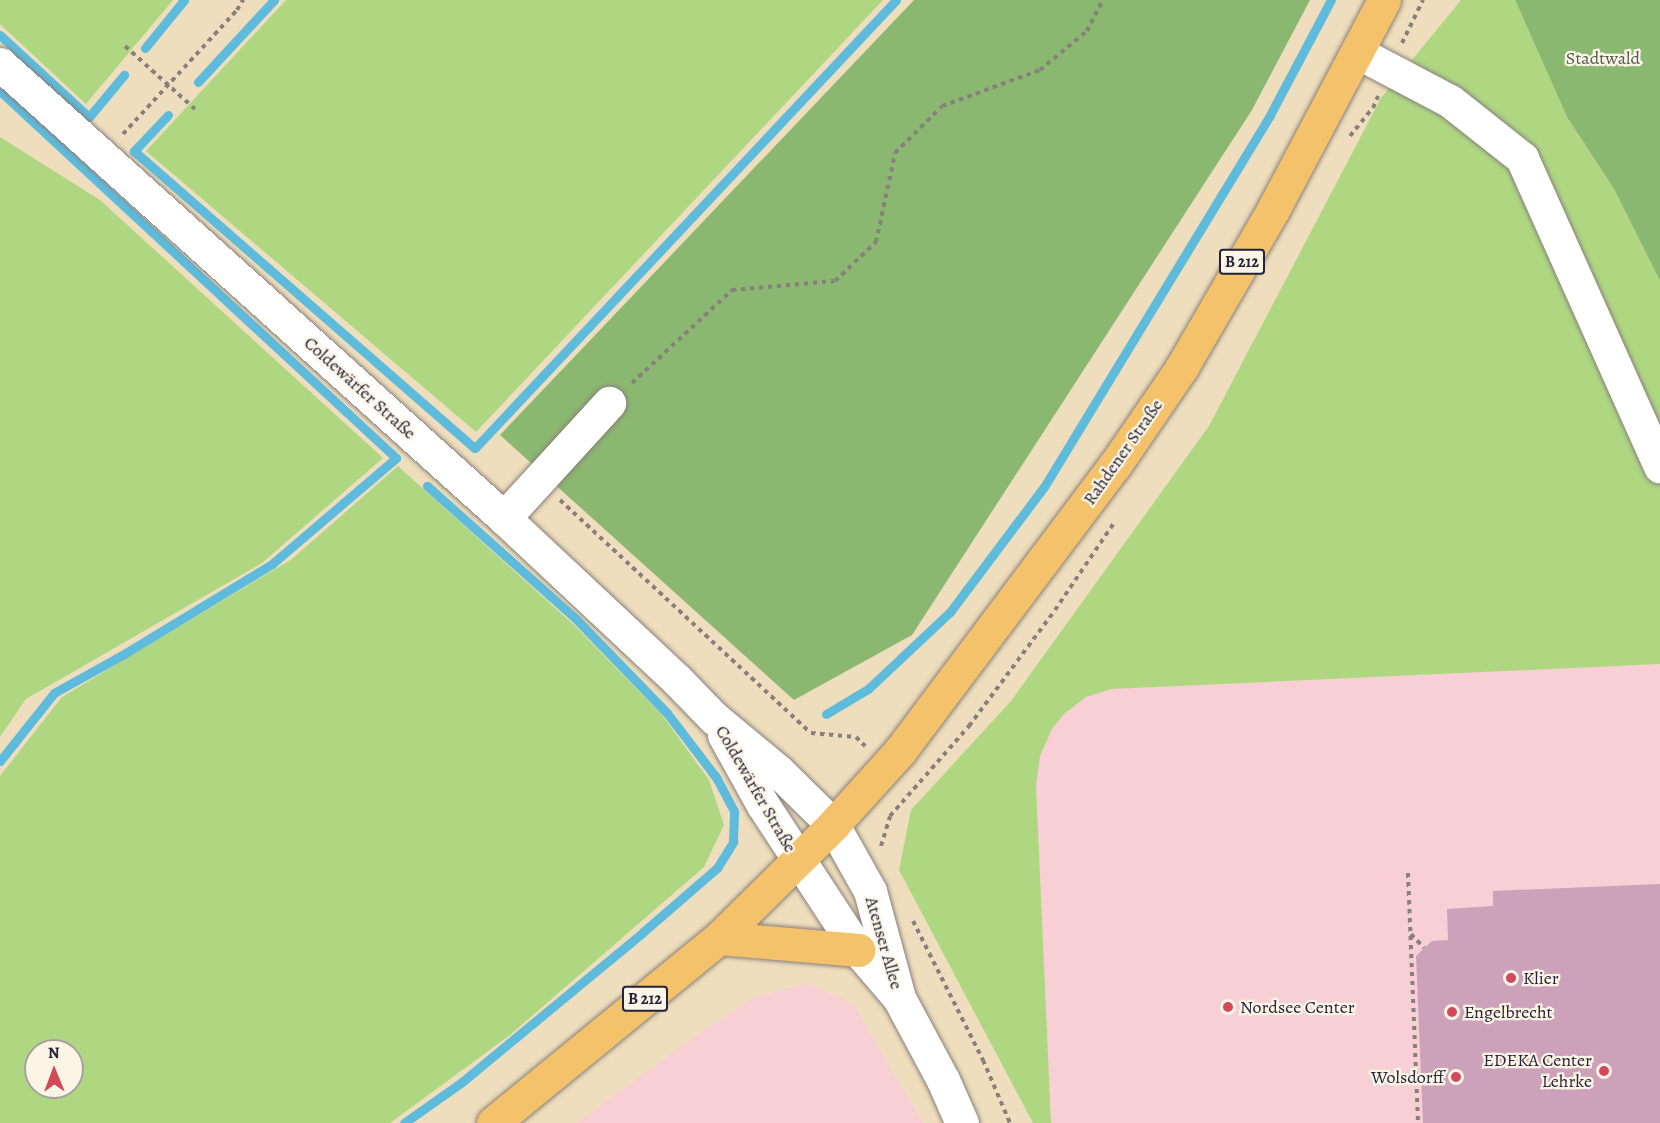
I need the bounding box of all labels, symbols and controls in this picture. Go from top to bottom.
park label: Stadtwald [1566,47,1640,69]
road number: B 212 [1218,249,1266,275]
street label: Coldewärfer Straße [300,332,420,444]
street label: Rahdener Straße [1079,395,1167,509]
street label: Coldewärfer Straße [711,722,801,856]
street label: Atenser Allee [860,894,908,992]
place label: Klier [1523,967,1559,989]
marker: Klier [1504,971,1518,985]
road number: B 212 [621,986,669,1012]
place label: Nordsee Center [1240,996,1355,1018]
marker: Nordsee Center [1221,1000,1235,1014]
place label: Engelbrecht [1464,1001,1553,1023]
marker: Engelbrecht [1445,1005,1459,1019]
north arrow [24,1039,84,1099]
text: N [48,1042,60,1064]
place label: EDEKA Center Lehrke [1483,1050,1592,1092]
marker: EDEKA Center Lehrke [1597,1064,1611,1078]
place label: Wolsdorff [1371,1066,1444,1088]
marker: Wolsdorff [1449,1070,1463,1084]

